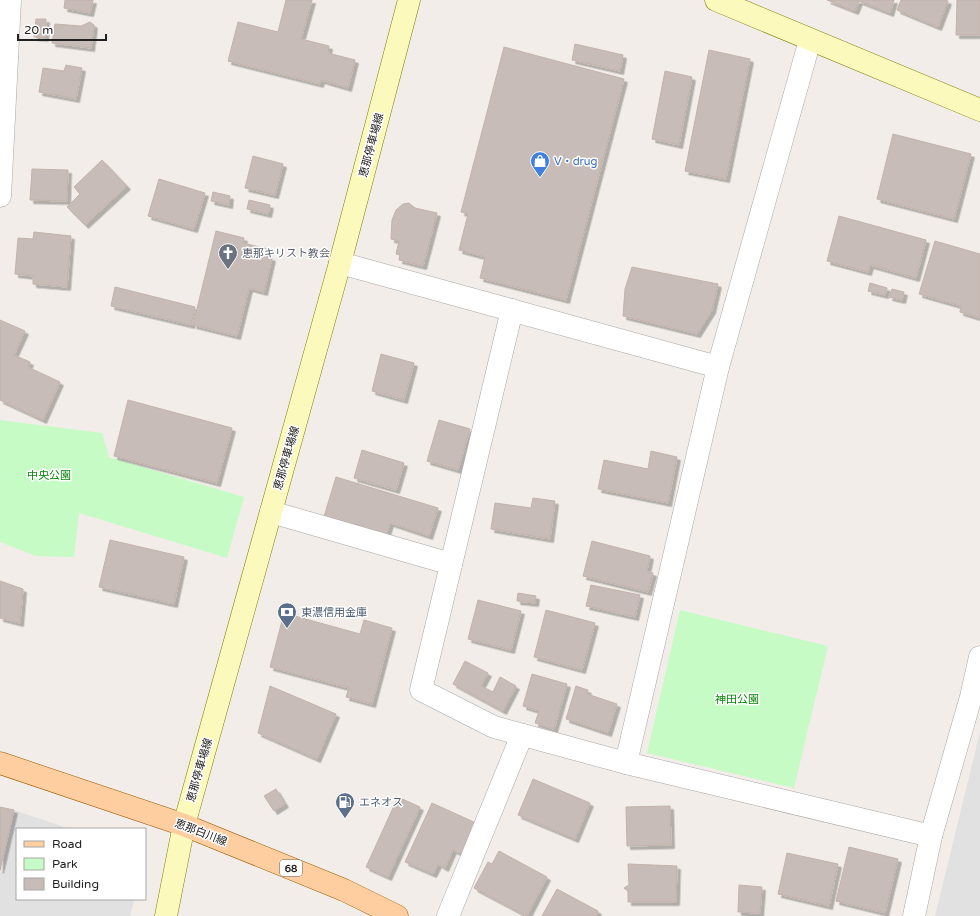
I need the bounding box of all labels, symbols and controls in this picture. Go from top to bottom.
scale bar [18,16,106,42]
text: 20 m [24,23,53,37]
street label: 恵那停車場線 [357,112,386,179]
shop icon: V・drug [529,150,551,178]
place label: V・drug [554,155,597,168]
church icon: 恵那キリスト教会 [217,242,239,270]
place label: 恵那キリスト教会 [242,247,330,260]
street label: 恵那停車場線 [271,425,302,492]
park label: 中央公園 [27,469,71,482]
bank icon: 東濃信用金庫 [276,601,298,629]
place label: 東濃信用金庫 [301,606,367,619]
park label: 神田公園 [715,693,759,706]
street label: 恵那停車場線 [184,737,215,804]
fuel station icon: エネオス [334,791,356,819]
place label: エネオス [359,796,403,809]
street label: 恵那白川線 [173,817,229,848]
legend [16,828,146,900]
text: Road [52,837,82,851]
text: Park [52,857,78,871]
road number: 68 [280,860,302,876]
text: Building [52,877,99,891]

